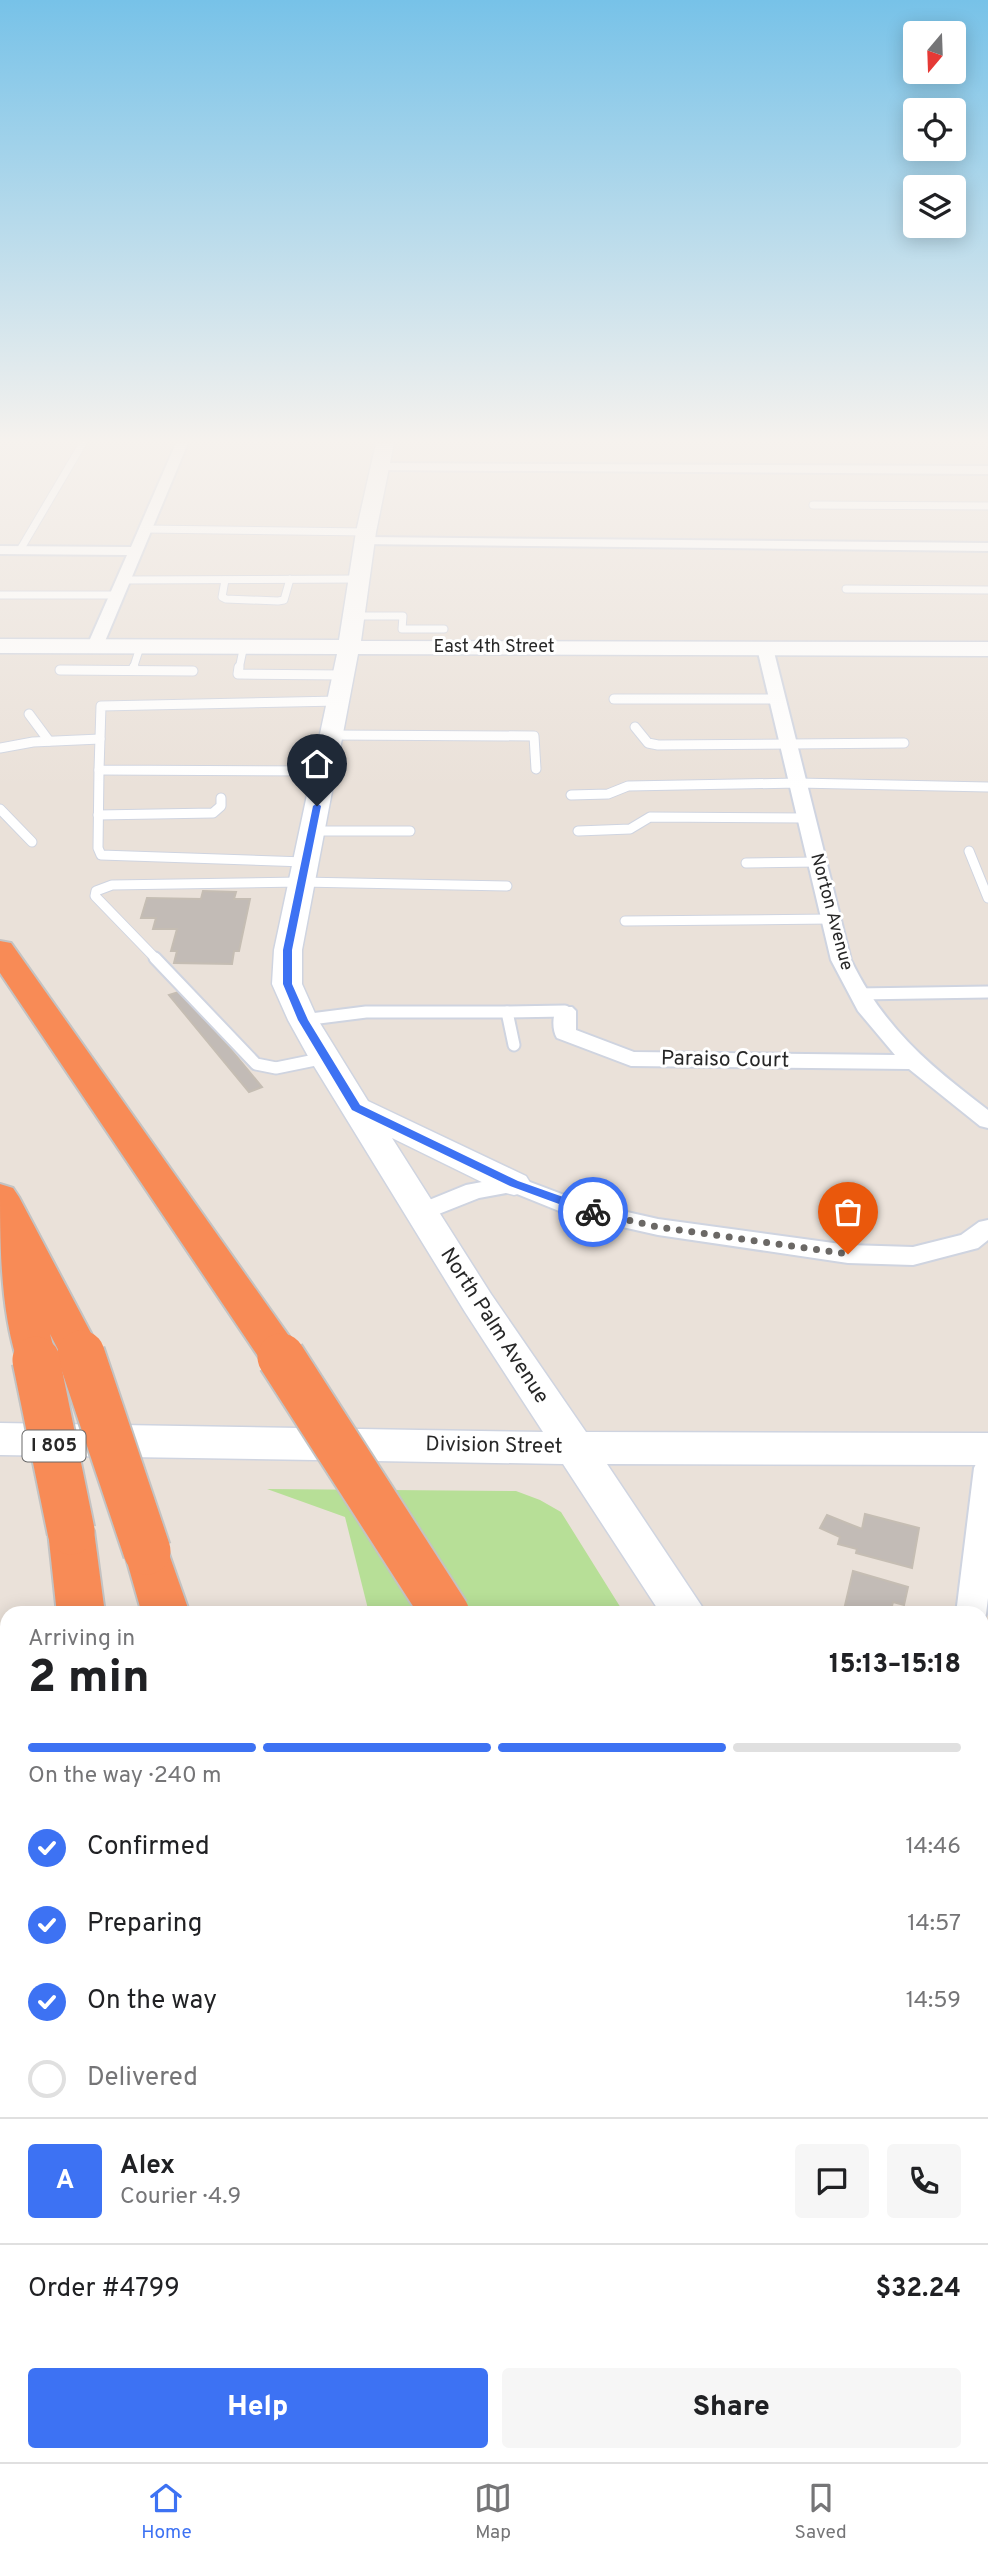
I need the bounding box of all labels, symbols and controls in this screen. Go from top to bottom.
north arrow [903,21,966,84]
map controls [903,21,966,238]
button: locate [903,98,966,161]
button: layers [903,175,966,238]
street label: East 4th Street [434,636,555,659]
pin [287,734,347,806]
icon: home [298,745,336,783]
street label: Norton Avenue [804,851,858,973]
street label: Paraiso Court [661,1045,789,1075]
courier [558,1177,628,1247]
pin [818,1182,878,1254]
icon: bike [574,1193,612,1231]
icon: bag [829,1193,867,1231]
street label: North Palm Avenue [433,1243,555,1409]
road number: I 805 [22,1430,86,1462]
street label: Division Street [425,1431,563,1461]
text: Arriving in [28,1625,135,1654]
text: 15:13–15:18 [829,1649,961,1682]
text: 2 min [28,1650,150,1709]
text: On the way · 240 m [28,1762,222,1791]
icon: check [28,1829,66,1867]
text: Confirmed [87,1831,210,1864]
text: 14:46 [905,1833,961,1862]
icon: check [28,1906,66,1944]
text: Preparing [87,1908,202,1941]
text: 14:57 [907,1910,961,1939]
icon: check [28,1983,66,2021]
text: On the way [87,1985,217,2018]
text: 14:59 [906,1987,961,2016]
text: Delivered [87,2062,198,2095]
button: chat [795,2144,869,2218]
button: phone [887,2144,961,2218]
text: Alex [120,2150,175,2183]
text: A [56,2165,74,2198]
text: Courier · 4.9 [120,2183,241,2212]
text: Order #4799 [28,2273,180,2306]
text: $32.24 [875,2273,961,2306]
button: Help [28,2368,488,2448]
button: Share [502,2368,961,2448]
tab: Home [141,2479,192,2545]
tab: Map [474,2479,512,2545]
tab: Saved [795,2479,847,2545]

